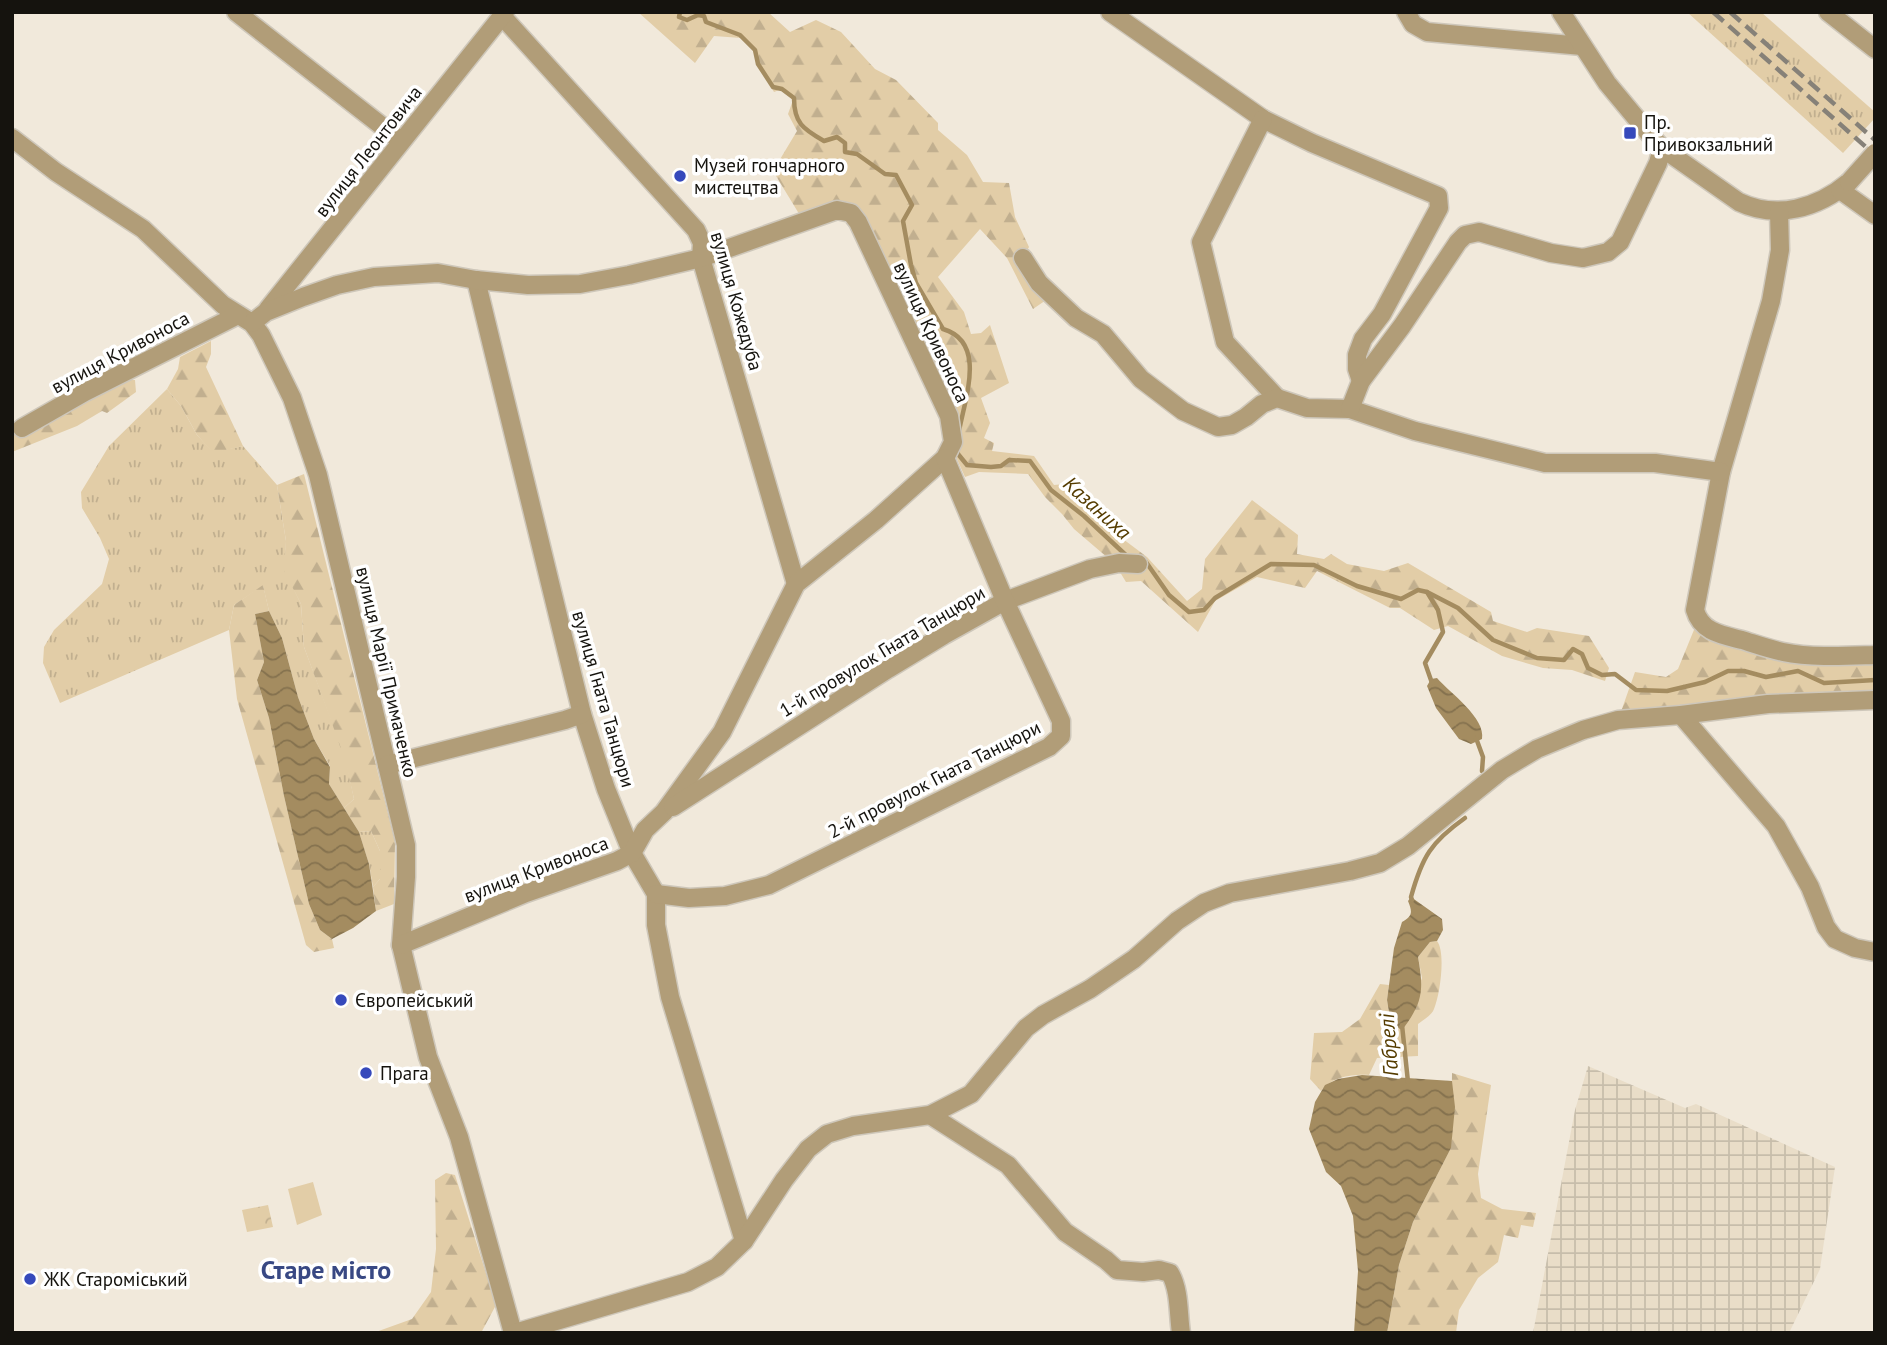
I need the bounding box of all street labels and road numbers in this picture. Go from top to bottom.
street label: вулиця Леонтовича [309,81,427,221]
street label: вулиця Кожедуба [706,229,768,373]
street label: вулиця Кривоноса [889,258,975,406]
street label: вулиця Кривоноса [47,306,193,398]
street label: вулиця Марії Примаченко [351,564,423,780]
street label: 1-й провулок Гната Танцюри [775,580,989,722]
street label: вулиця Гната Танцюри [567,608,641,790]
street label: 2-й провулок Гната Танцюри [824,715,1044,843]
street label: вулиця Кривоноса [460,830,612,908]

